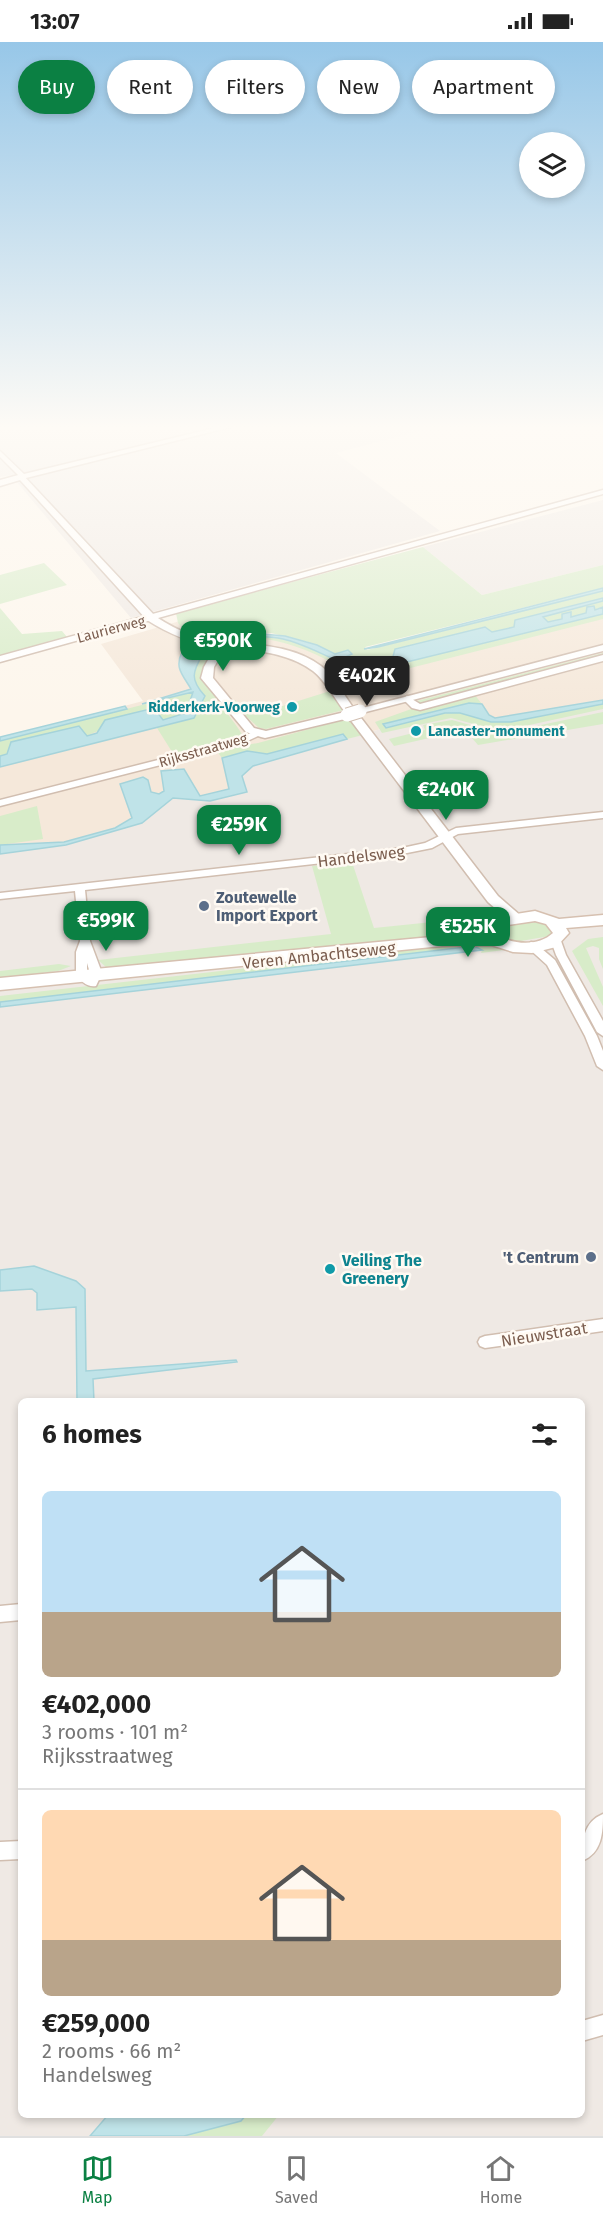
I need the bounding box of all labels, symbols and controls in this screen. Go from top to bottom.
text: 13:07 [30,8,80,35]
chip: Buy [18,60,95,114]
chip: Rent [107,60,193,114]
chip: Filters [205,60,305,114]
chip: New [317,60,400,114]
chip: Apartment [412,60,555,114]
map controls [519,132,585,198]
button: layers [519,132,585,198]
street label: Laurierweg [75,612,148,647]
pin: €590K [181,621,265,672]
text: €590K [194,628,252,652]
pin: €402K [325,656,409,707]
text: €402K [339,663,395,687]
place label: Ridderkerk-Voorweg [148,699,280,716]
marker: Ridderkerk-Voorweg [285,700,299,714]
place label: Lancaster-monument [428,723,565,740]
marker: Lancaster-monument [409,724,423,738]
street label: Rijksstraatweg [157,730,250,771]
pin: €240K [404,770,488,821]
text: €240K [417,777,475,801]
pin: €259K [197,805,281,856]
text: €259K [211,812,267,836]
street label: Handelsweg [316,842,406,871]
place label: Zoutewelle Import Export [216,888,318,925]
marker: Zoutewelle Import Export [197,899,211,913]
pin: €599K [64,901,148,952]
pin: €525K [426,907,510,958]
text: €599K [77,908,135,932]
text: €525K [440,914,496,938]
street label: Veren Ambachtseweg [242,938,397,973]
place label: 't Centrum [503,1248,579,1267]
marker: 't Centrum [584,1250,598,1264]
place label: Veiling The Greenery [341,1251,422,1288]
marker: Veiling The Greenery [323,1262,337,1276]
street label: Nieuwstraat [500,1318,589,1351]
icon: filters [528,1418,561,1451]
text: 6 homes [42,1419,142,1450]
icon: home [248,1530,356,1638]
text: €402,000 [42,1689,151,1720]
text: 3 rooms · 101 m² [42,1720,188,1744]
text: Rijksstraatweg [42,1744,173,1768]
icon: home [248,1849,356,1957]
text: €259,000 [42,2008,150,2039]
text: 2 rooms · 66 m² [42,2039,181,2063]
text: Handelsweg [42,2063,152,2087]
tab: Map [81,2152,114,2207]
tab: Saved [275,2152,318,2207]
tab: Home [480,2152,522,2207]

